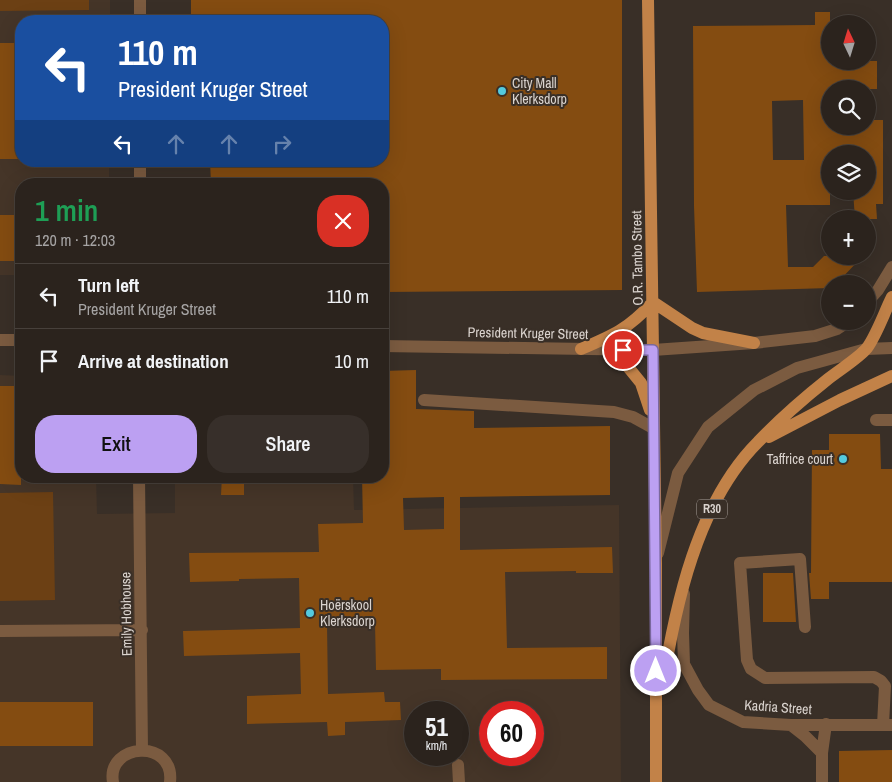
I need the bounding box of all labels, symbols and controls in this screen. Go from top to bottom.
north arrow [821,15,876,70]
map controls [821,15,876,330]
text: 110 m [118,29,198,76]
icon: left [35,35,100,100]
text: President Kruger Street [118,74,308,104]
place label: City Mall Klerksdorp [512,74,567,108]
button: search [821,80,876,135]
marker: City Mall Klerksdorp [496,85,508,97]
icon: left [109,130,137,158]
icon: ahead [162,130,190,158]
icon: ahead [215,130,243,158]
icon: right [268,130,296,158]
button: layers [821,145,876,200]
text: 1 min [35,190,98,230]
button: close [317,195,369,247]
street label: O.R. Tambo Street [627,210,647,306]
button: + [821,210,876,265]
text: 120 m · 12:03 [35,229,115,251]
text: Turn left [78,272,139,298]
button: − [821,275,876,330]
icon: left [35,282,63,310]
text: 110 m [327,283,369,309]
text: President Kruger Street [78,298,216,320]
street label: President Kruger Street [468,323,588,343]
pin [602,329,644,371]
icon: arrive [609,336,637,364]
icon: arrive [35,347,63,375]
text: Arrive at destination [78,348,229,374]
text: 10 m [334,348,369,374]
button: Exit [35,415,197,473]
button: Share [207,415,369,473]
place label: Taffrice court [767,450,833,468]
marker: Taffrice court [837,453,849,465]
road number: R30 [697,499,727,518]
street label: Emily Hobhouse [116,572,136,656]
place label: Hoërskool Klerksdorp [320,596,375,630]
marker: Hoërskool Klerksdorp [304,607,316,619]
position arrow [629,644,681,696]
street label: Kadria Street [744,696,812,718]
speed limit sign: 60 [479,701,544,766]
text: 51 [425,710,448,744]
text: km/h [426,738,447,754]

